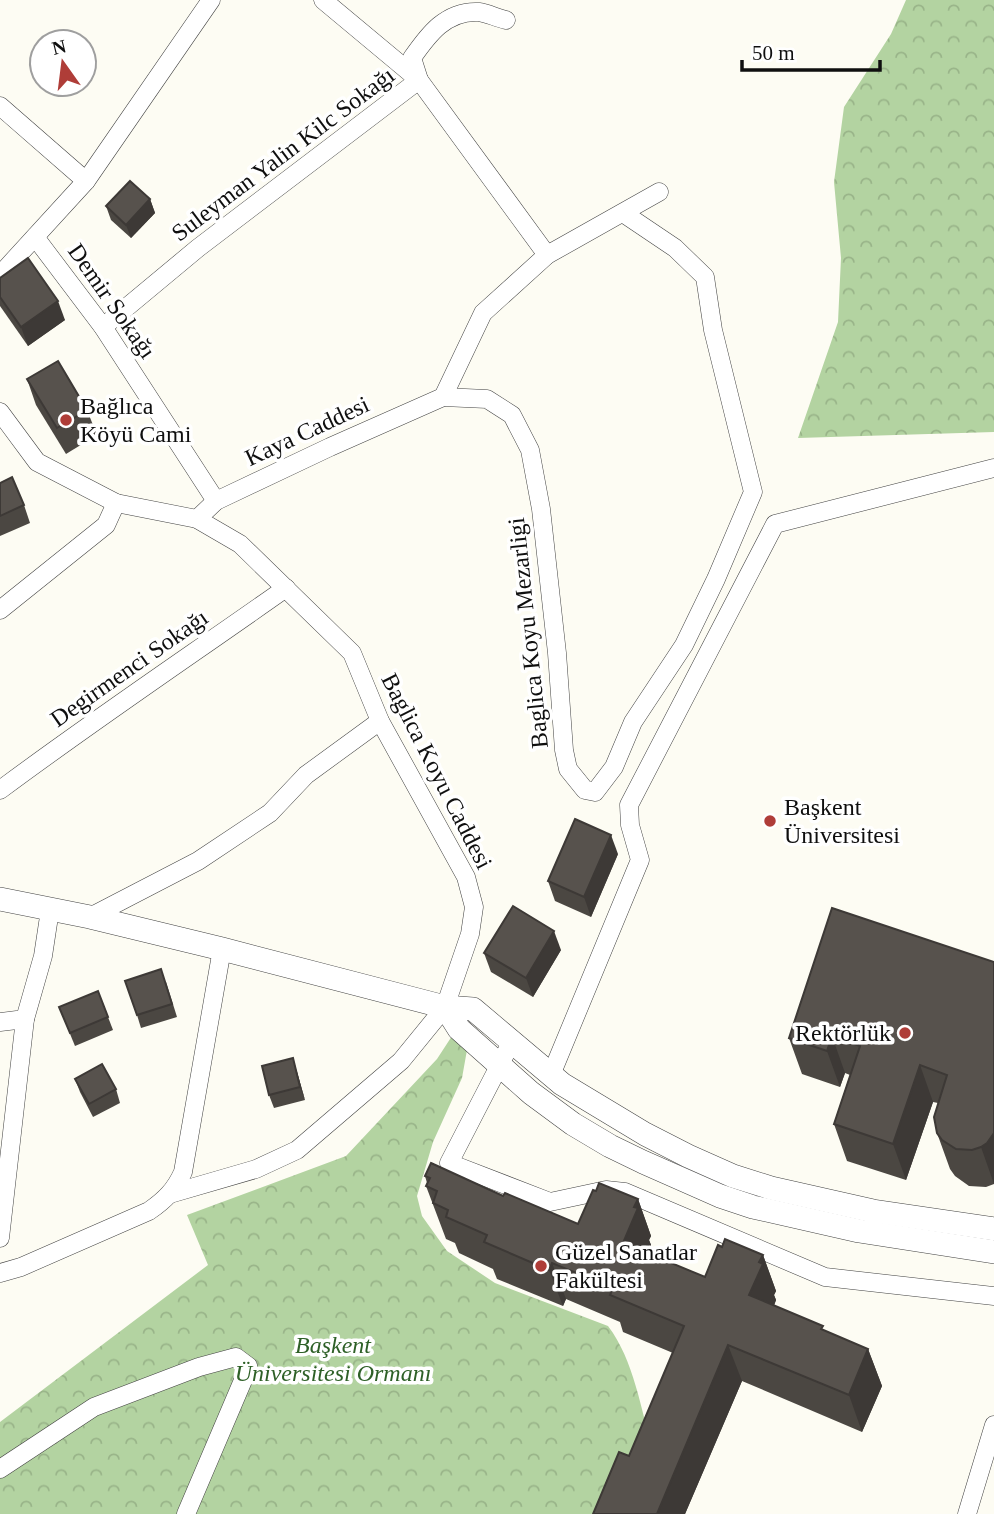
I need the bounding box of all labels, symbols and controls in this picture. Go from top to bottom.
north arrow [28,28,98,98]
scale bar [742,28,880,72]
text: N [50,35,68,59]
text: 50 m [752,41,795,65]
street label: Suleyman Yalin Kilc Sokağı [167,62,400,246]
street label: Demir Sokağı [63,239,161,364]
street label: Kaya Caddesi [241,391,373,471]
place label: Bağlıca Köyü Cami [80,393,192,447]
marker: Bağlıca Köyü Cami [58,412,74,428]
street label: Baglica Koyu Mezarligi [503,516,553,750]
street label: Degirmenci Sokağı [45,604,213,732]
street label: Baglica Koyu Caddesi [376,669,498,873]
place label: Başkent Üniversitesi [784,794,900,848]
marker: Başkent Üniversitesi [762,813,778,829]
place label: Rektörlük [795,1020,891,1046]
marker: Rektörlük [897,1025,913,1041]
place label: Güzel Sanatlar Fakültesi [555,1239,697,1293]
marker: Güzel Sanatlar Fakültesi [533,1258,549,1274]
park label: Başkent Üniversitesi Ormanı [235,1332,431,1386]

